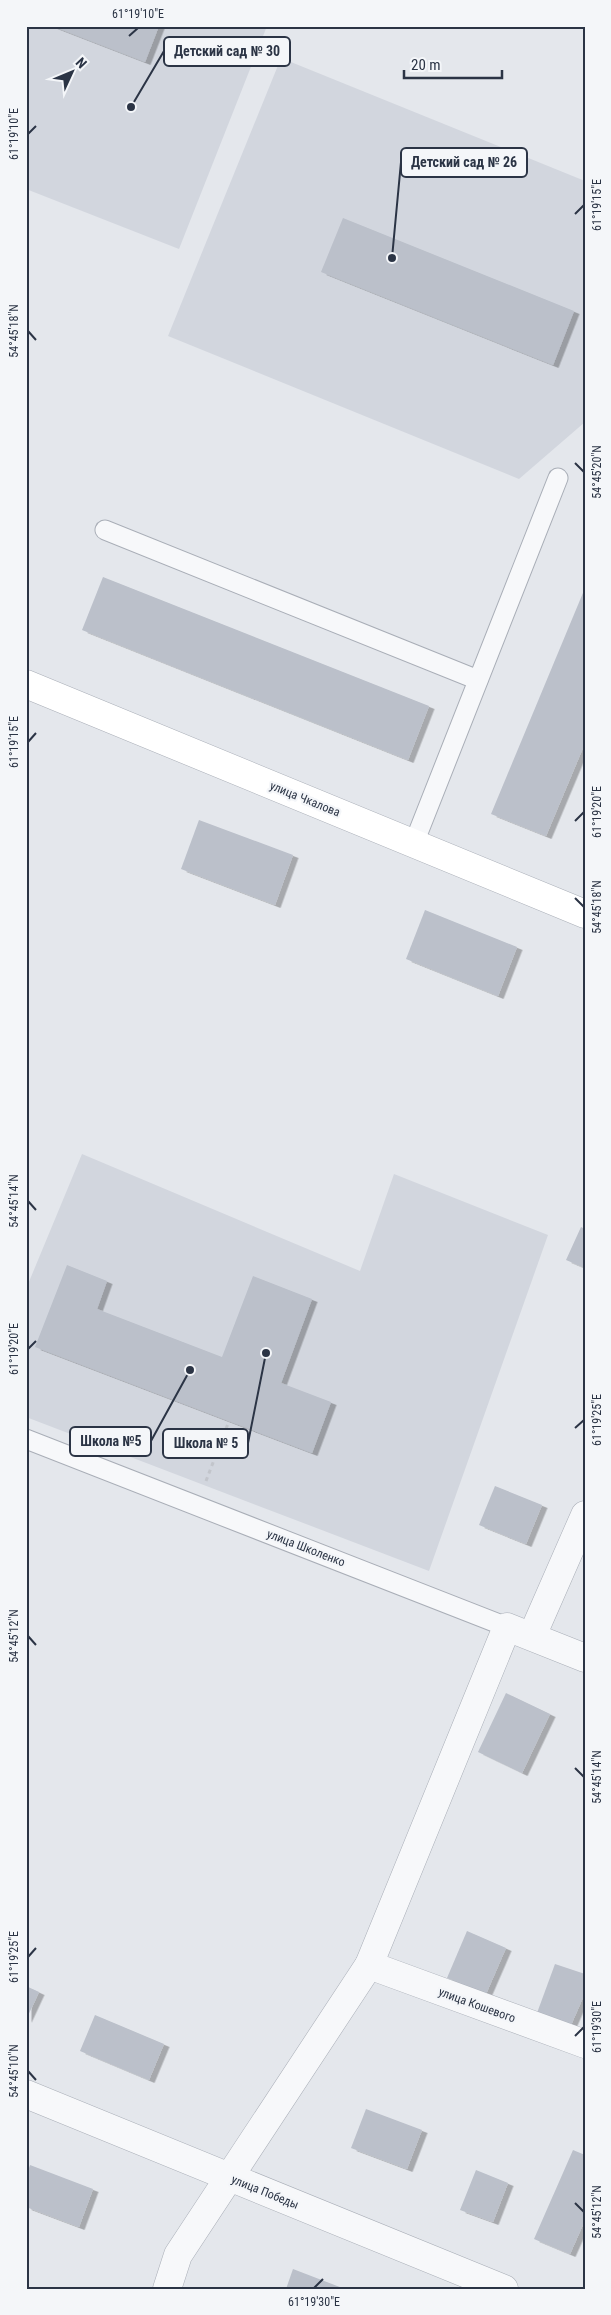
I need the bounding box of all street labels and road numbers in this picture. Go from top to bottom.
street label: улица Чкалова [268,779,342,820]
street label: улица Школенко [265,1527,347,1569]
street label: улица Кошевого [437,1985,517,2025]
street label: улица Победы [229,2172,301,2212]

